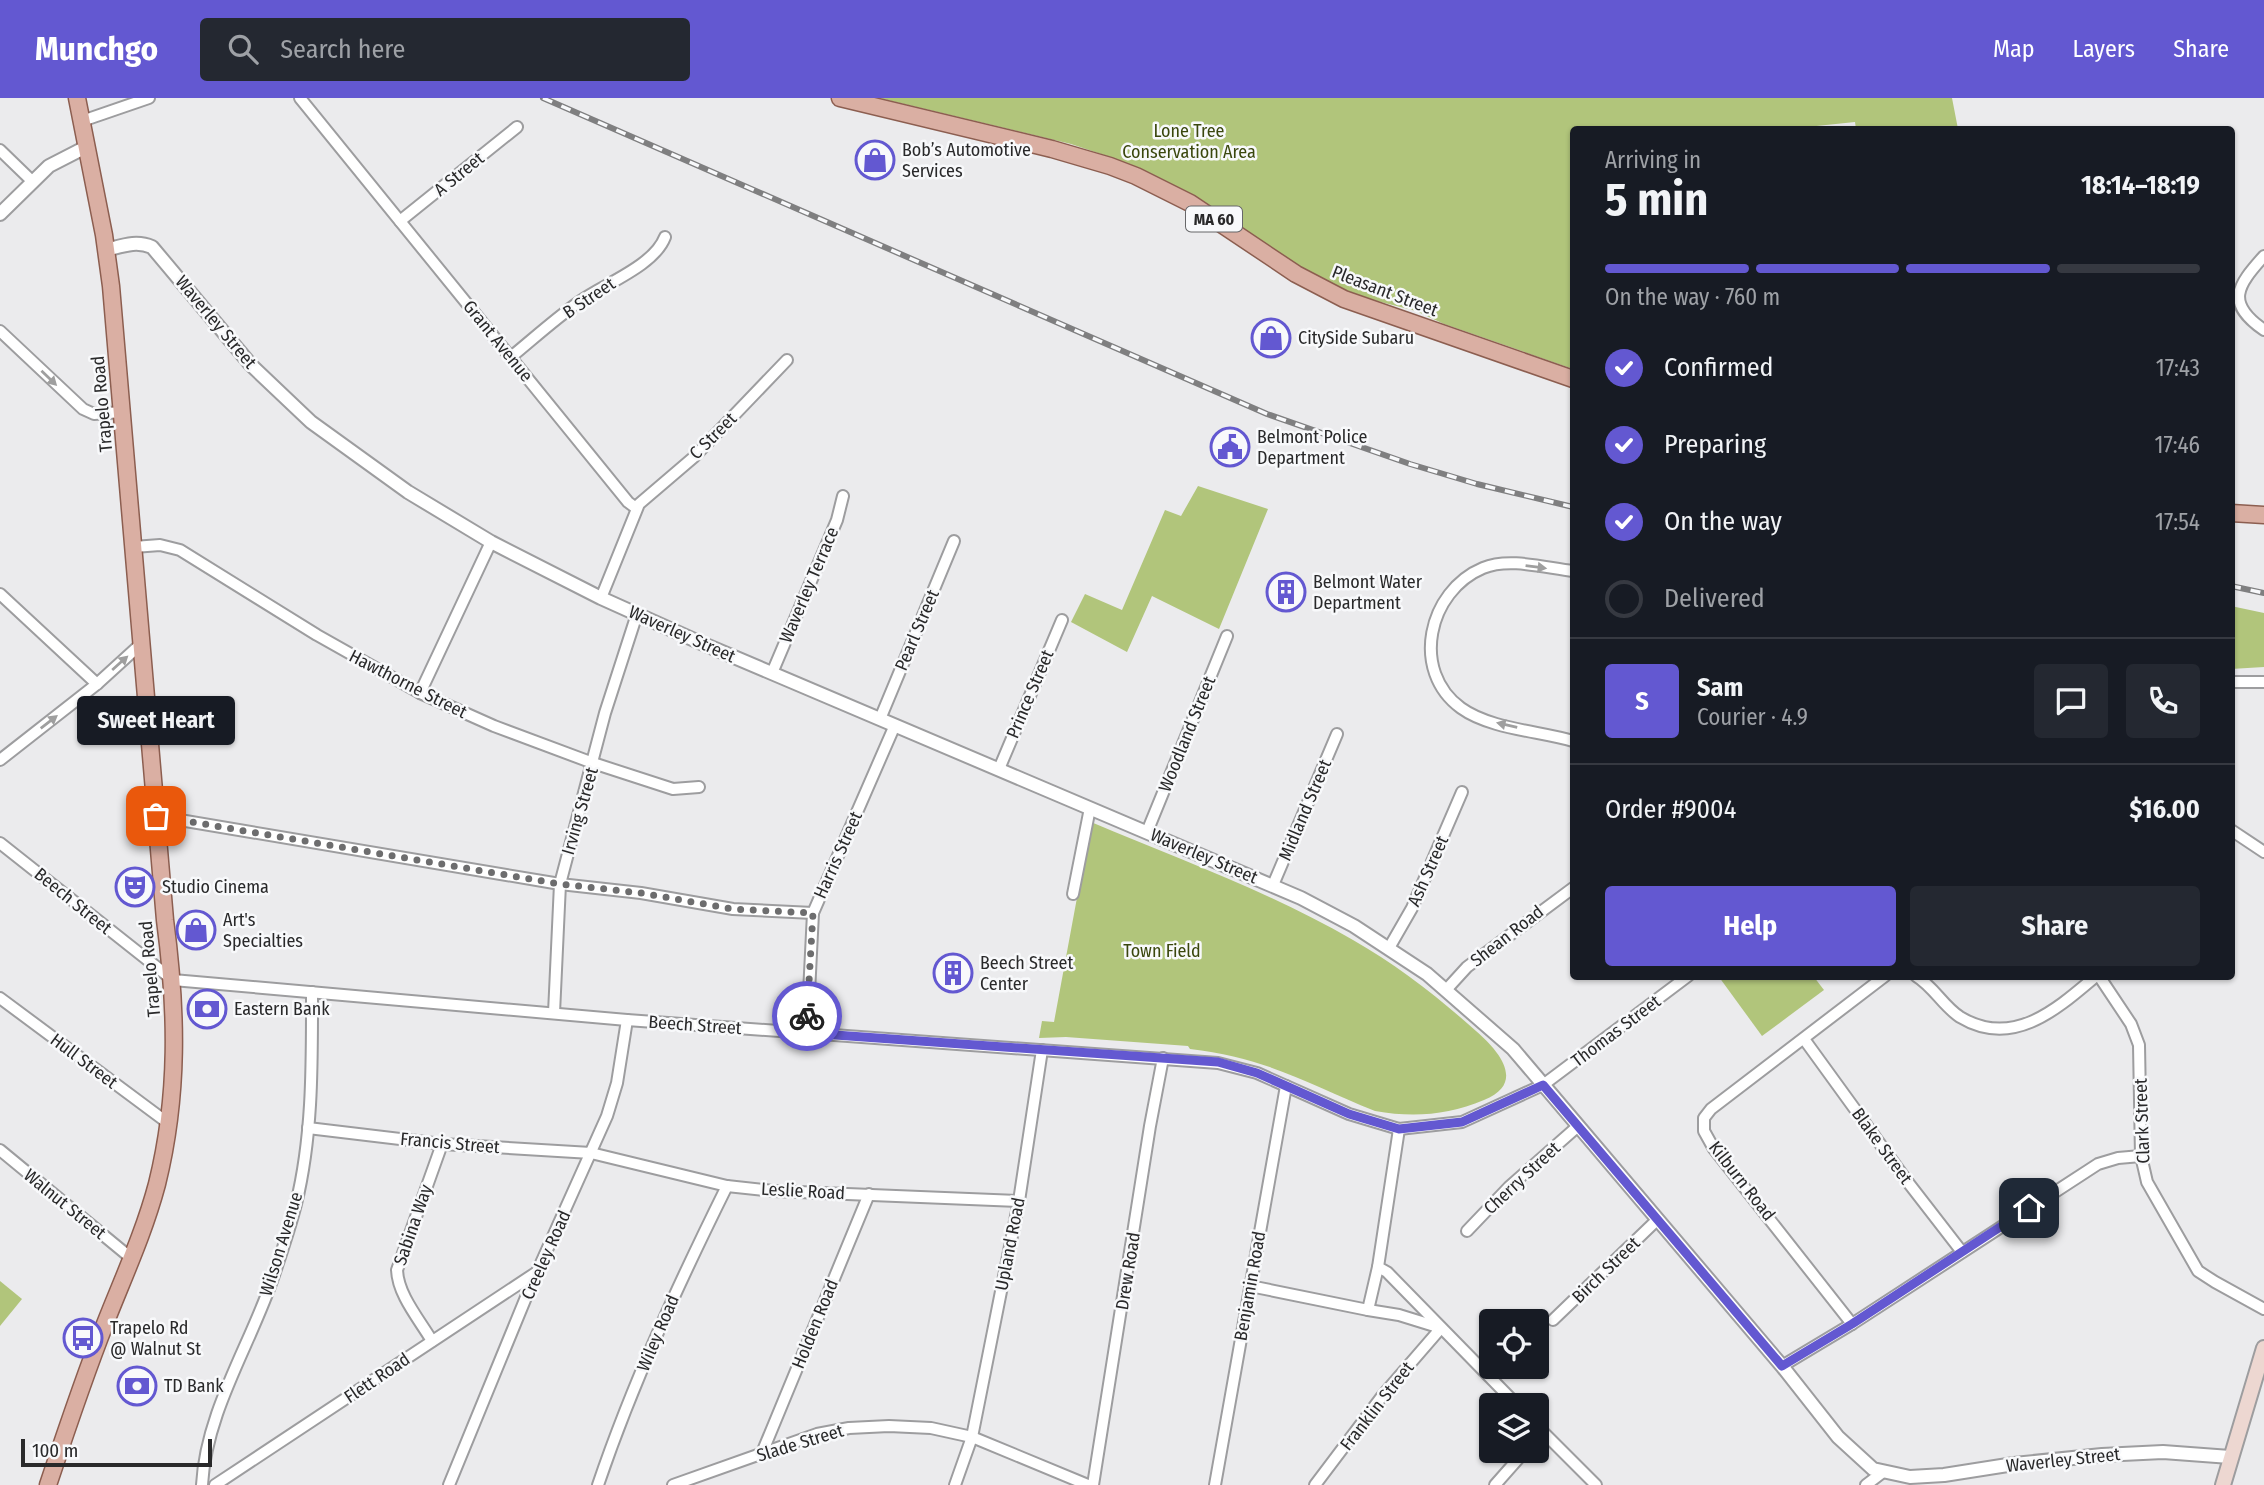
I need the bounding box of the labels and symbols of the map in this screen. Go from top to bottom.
park label: Lone Tree Conservation Area [1122,120,1256,163]
shop icon: Bob’s Automotive Services [854,139,896,181]
place label: Bob’s Automotive Services [902,139,1031,182]
street label: A Street [430,147,489,201]
road number: MA 60 [1186,206,1242,232]
street label: Pleasant Street [1329,261,1441,321]
street label: Waverley Street [171,271,261,373]
street label: B Street [559,273,619,323]
street label: Grant Avenue [458,296,538,386]
shop icon: CitySide Subaru [1250,317,1292,359]
place label: CitySide Subaru [1298,327,1414,349]
street label: Trapelo Road [87,355,117,453]
one-way arrow [40,369,57,385]
street label: C Street [685,408,741,464]
public building icon: Belmont Police Department [1209,426,1251,468]
place label: Belmont Police Department [1257,426,1367,469]
street label: Waverley Terrace [775,524,843,646]
one-way arrow [1525,561,1547,572]
building icon: Belmont Water Department [1265,571,1307,613]
place label: Belmont Water Department [1313,571,1423,614]
street label: Pearl Street [890,586,944,674]
street label: Waverley Street [625,601,739,667]
street label: Hawthorne Street [345,645,471,723]
street label: Prince Street [1001,646,1059,742]
one-way arrow [111,656,128,672]
street label: Woodland Street [1154,673,1220,795]
callout: Sweet Heart [77,697,235,746]
one-way arrow [39,714,57,729]
one-way arrow [1496,719,1518,730]
street label: Midland Street [1274,756,1336,864]
street label: Irving Street [557,765,603,857]
pin [126,786,186,846]
street label: Harris Street [809,808,867,902]
street label: Waverley Street [1147,823,1261,889]
street label: Ash Street [1403,832,1453,910]
street label: Beech Street [30,863,116,939]
theatre icon: Studio Cinema [114,866,156,908]
place label: Studio Cinema [162,876,269,898]
street label: Shean Road [1466,901,1548,971]
shop icon: Art's Specialties [175,909,217,951]
place label: Art's Specialties [223,909,303,952]
street label: Trapelo Road [135,920,165,1018]
park label: Town Field [1123,940,1201,962]
building icon: Beech Street Center [932,952,974,994]
place label: Beech Street Center [980,952,1073,995]
courier [772,981,842,1051]
bank icon: Eastern Bank [186,988,228,1030]
street label: Thomas Street [1567,990,1665,1072]
place label: Eastern Bank [234,998,330,1020]
street label: Beech Street [648,1011,742,1039]
street label: Hull Street [46,1029,122,1093]
street label: Clark Street [2130,1078,2154,1164]
street label: Blake Street [1847,1104,1917,1189]
street label: Francis Street [399,1128,501,1158]
street label: Cherry Street [1479,1137,1565,1219]
street label: Kilburn Road [1704,1137,1780,1225]
street label: Walnut Street [19,1164,111,1244]
street label: Leslie Road [761,1178,845,1204]
pin [1999,1178,2059,1238]
street label: Sabina Way [389,1182,437,1268]
street label: Wilson Avenue [255,1189,307,1299]
street label: Upland Road [990,1196,1030,1292]
street label: Creeley Road [517,1207,575,1303]
street label: Benjamin Road [1230,1229,1270,1343]
street label: Drew Road [1111,1231,1145,1311]
street label: Birch Street [1567,1232,1645,1308]
street label: Holden Road [787,1276,843,1372]
street label: Wiley Road [632,1291,684,1375]
bus stop icon: Trapelo Rd @ Walnut St [62,1317,104,1359]
place label: Trapelo Rd @ Walnut St [110,1317,201,1360]
street label: Flett Road [340,1348,414,1408]
street label: Franklin Street [1335,1357,1419,1455]
bank icon: TD Bank [116,1365,158,1407]
place label: TD Bank [164,1375,224,1397]
street label: Slade Street [754,1419,846,1467]
scale bar [21,1436,212,1468]
street label: Waverley Street [2005,1443,2121,1477]

